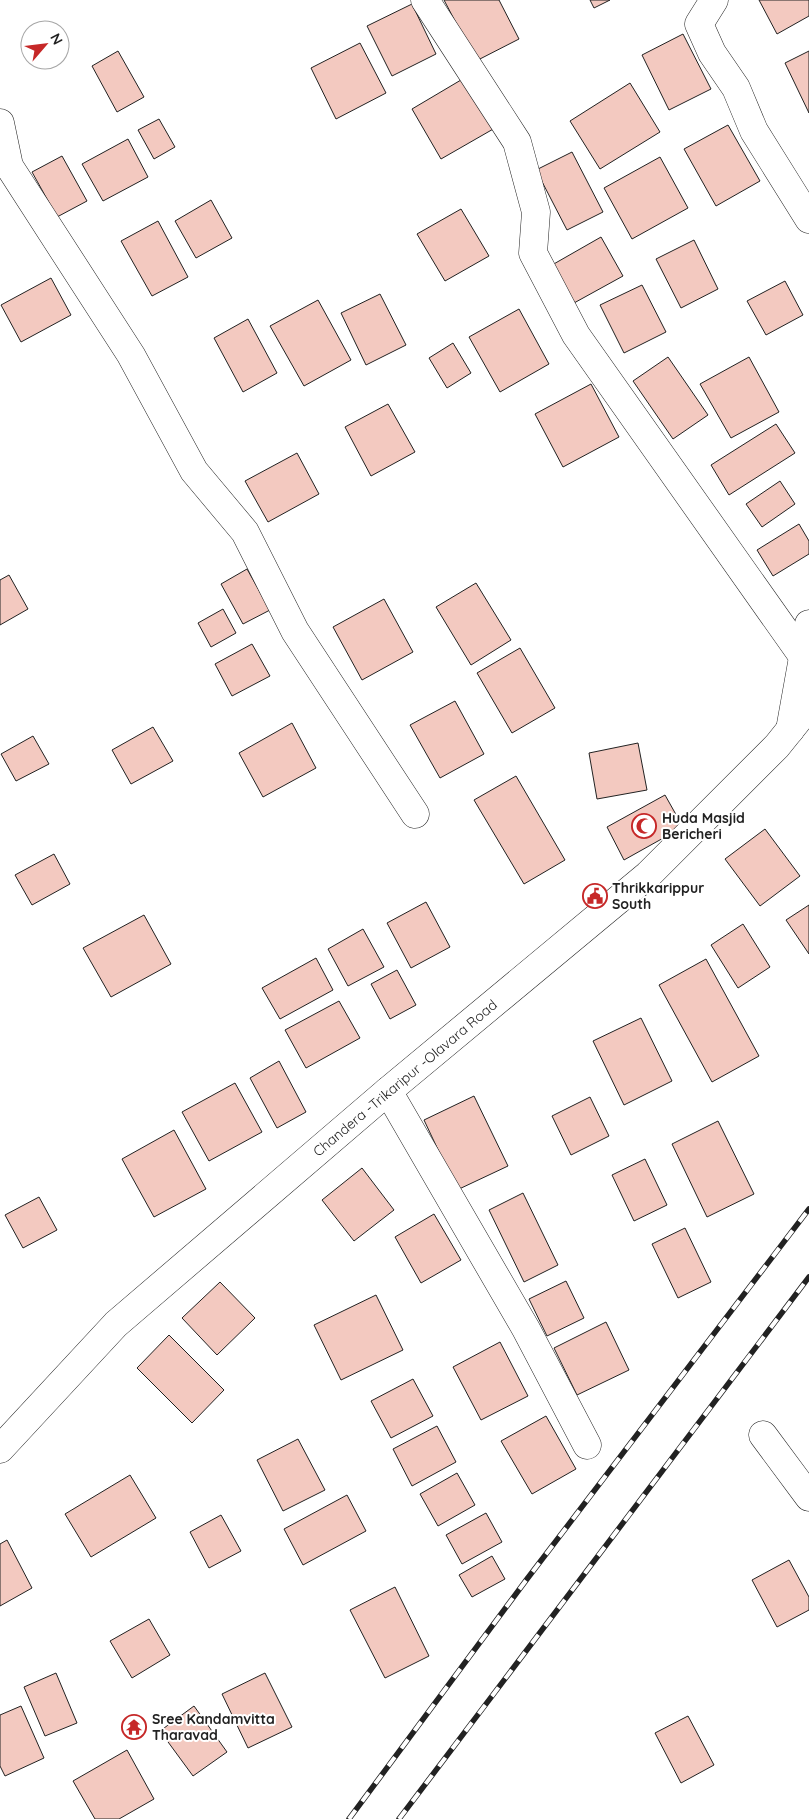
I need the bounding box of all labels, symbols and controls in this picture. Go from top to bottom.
north arrow [20,20,70,70]
text: N [46,30,67,48]
place label: Huda Masjid Bericheri [662,809,745,843]
mosque icon: Huda Masjid Bericheri [631,813,657,839]
place label: Thrikkarippur South [612,879,704,913]
public building icon: Thrikkarippur South [582,883,608,909]
street label: Chandera -Trikaripur -Olavara Road [309,996,501,1160]
place label: Sree Kandamvitta Tharavad [152,1710,275,1744]
temple icon: Sree Kandamvitta Tharavad [121,1714,147,1740]

